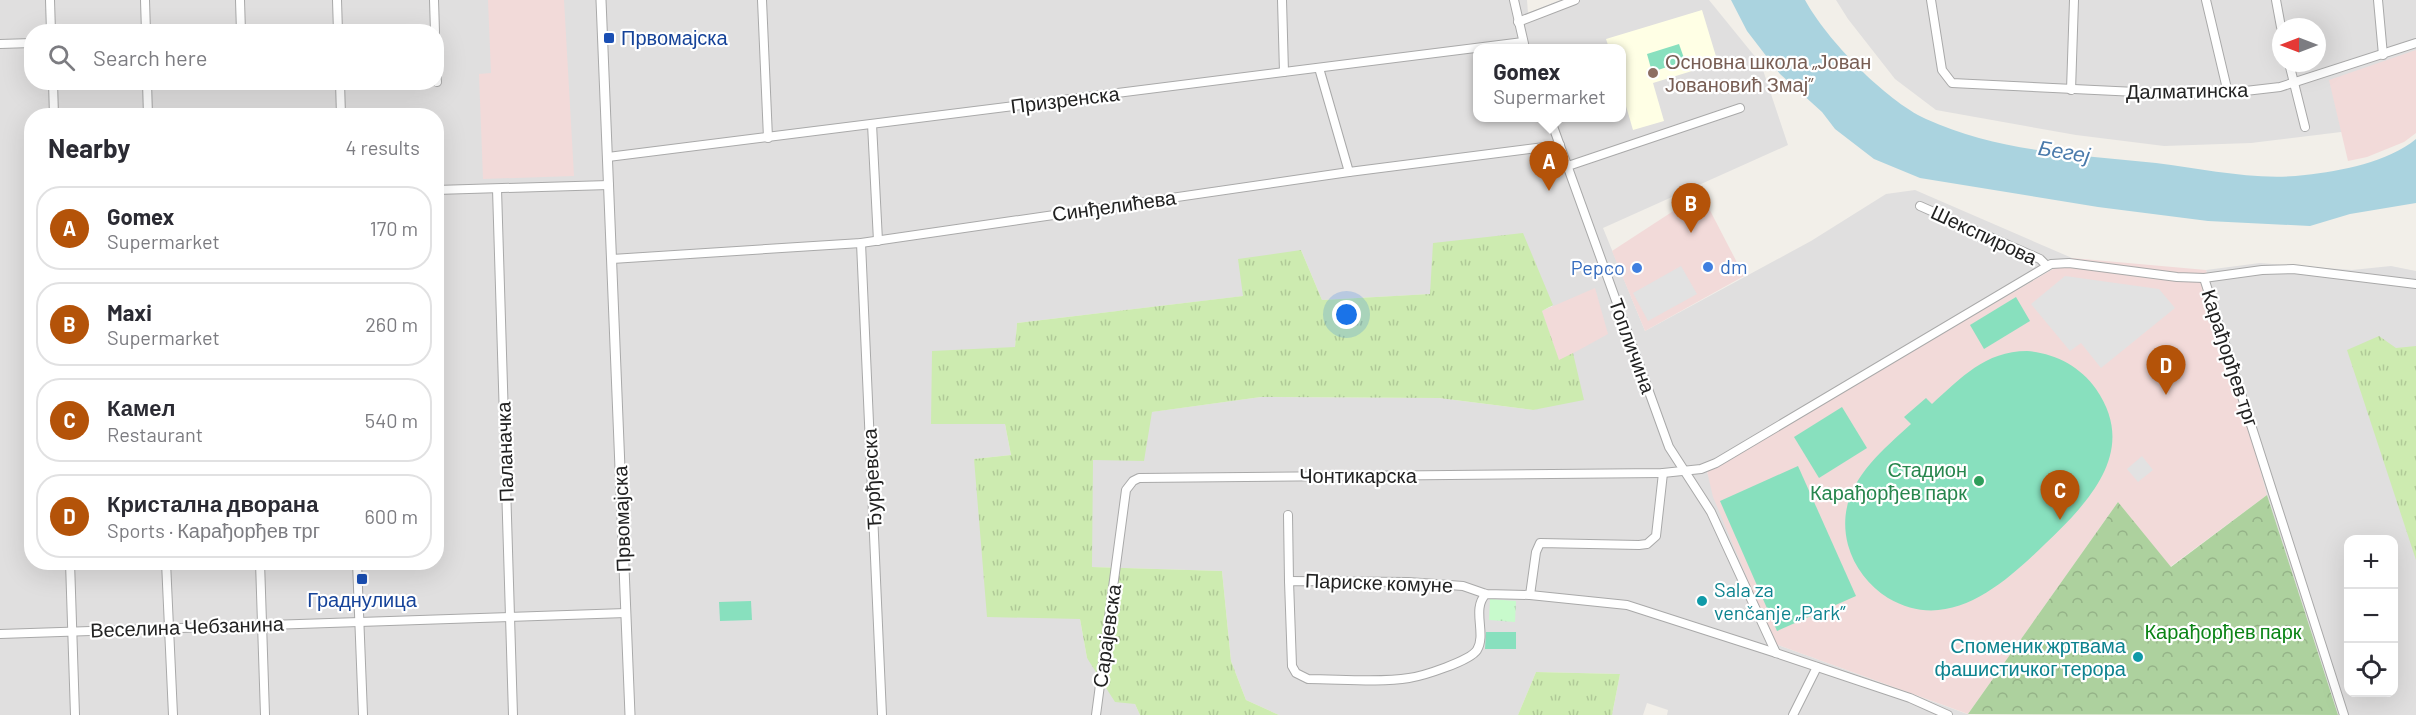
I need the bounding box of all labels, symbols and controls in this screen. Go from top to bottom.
north arrow [2272,18,2326,72]
search box [24,24,444,90]
place label: Првомајска [621,25,729,49]
marker: Првомајска [602,31,616,45]
icon: search [45,41,78,74]
text: Search here [93,44,207,70]
popup [1473,44,1626,122]
place label: Основна школа „Јован Јовановић Змај” [1665,49,1871,96]
text: Gomex [1493,58,1560,84]
marker: Основна школа „Јован Јовановић Змај” [1646,66,1660,80]
street label: Далматинска [2126,77,2249,103]
street label: Призренска [1009,80,1122,118]
text: Supermarket [1493,84,1606,108]
text: Nearby [48,132,130,163]
water label: Бегеј [2037,134,2093,167]
text: 4 results [345,135,420,159]
pin: A [1530,142,1568,191]
street label: Синђелићева [1050,184,1178,226]
pin: B [1672,184,1710,233]
street label: Шекспирова [1928,199,2042,269]
text: Gomex [107,203,174,229]
text: A [63,216,76,240]
text: 170 m [370,216,418,240]
text: Supermarket [107,229,220,253]
place label: dm [1720,254,1747,278]
place label: Pepco [1571,255,1625,279]
marker: dm [1701,260,1715,274]
marker: Pepco [1630,261,1644,275]
street label: Карађорђев трг [2197,286,2264,429]
street label: Топличина [1605,295,1661,397]
text: Maxi [107,299,152,325]
your location [1332,300,1361,329]
text: B [63,312,76,336]
text: 260 m [365,312,418,336]
text: Supermarket [107,325,220,349]
pin: D [2146,346,2186,395]
text: Камел [107,394,175,420]
street label: Паланачка [490,400,518,503]
text: C [63,408,76,432]
text: 540 m [365,408,418,432]
text: Restaurant [107,422,203,446]
street label: Ђурђевска [856,427,886,530]
place label: Стадион Карађорђев парк [1810,457,1967,504]
street label: Чонтикарска [1299,463,1418,487]
street label: Првомајска [607,464,635,573]
pin: C [2040,470,2080,520]
marker: Стадион Карађорђев парк [1972,474,1986,488]
text: Кристална дворана [107,490,318,516]
text: D [63,504,76,528]
text: 600 m [365,504,418,528]
text: Sports · Карађорђев трг [107,518,320,542]
map controls [2344,535,2398,697]
button: + [2344,535,2398,589]
street label: Париске комуне [1305,567,1453,597]
marker: Граднулица [355,572,369,586]
place label: Sala za venčanje „Park” [1714,577,1846,624]
street label: Сарајевска [1087,582,1125,689]
place label: Граднулица [307,587,418,611]
button: − [2344,589,2398,643]
marker: Sala za venčanje „Park” [1695,594,1709,608]
street label: Веселина Чебзанина [90,611,285,641]
park label: Карађорђев парк [2144,619,2302,643]
place label: Споменик жртвама фашистичког терора [1935,633,2127,680]
button: locate [2344,643,2398,697]
marker: Споменик жртвама фашистичког терора [2131,650,2145,664]

